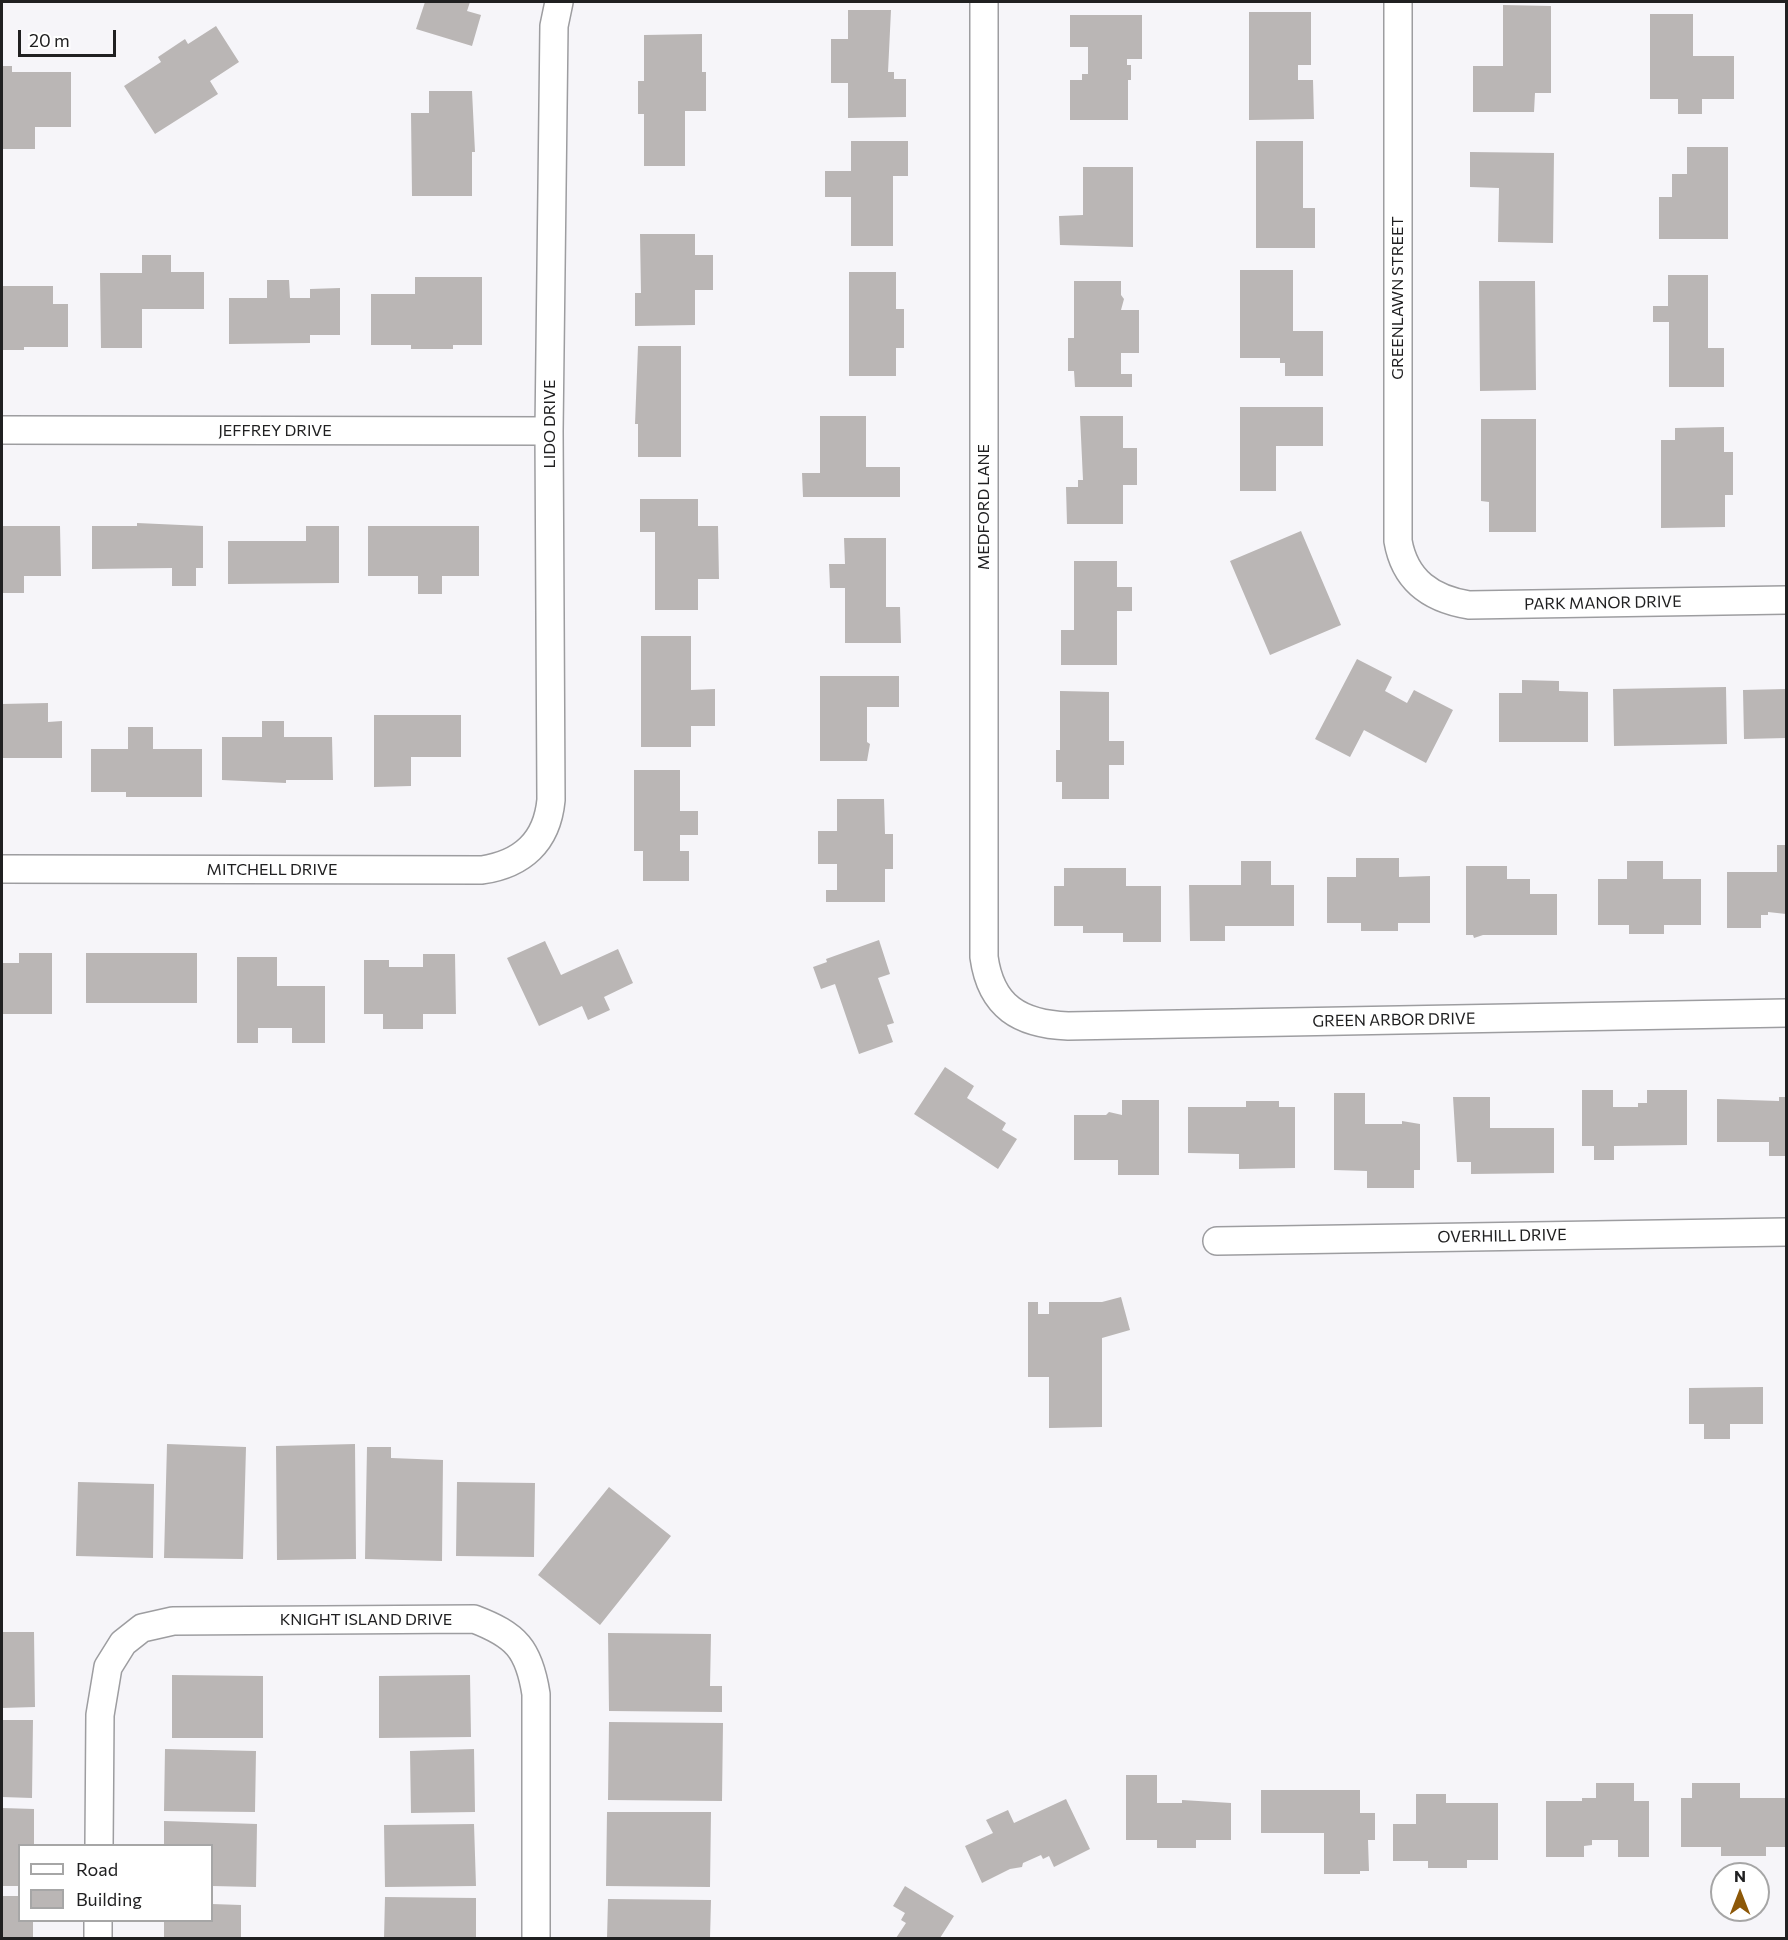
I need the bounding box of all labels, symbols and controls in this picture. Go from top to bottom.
scale bar [21,18,118,56]
text: 20 m [29,29,70,51]
street label: GREENLAWN STREET [1388,216,1408,380]
street label: LIDO DRIVE [540,379,560,469]
street label: JEFFREY DRIVE [218,421,332,441]
street label: MEDFORD LANE [974,444,994,570]
street label: PARK MANOR DRIVE [1524,592,1682,614]
street label: MITCHELL DRIVE [207,860,337,880]
street label: GREEN ARBOR DRIVE [1312,1009,1476,1031]
street label: OVERHILL DRIVE [1437,1225,1567,1247]
street label: KNIGHT ISLAND DRIVE [280,1610,452,1630]
legend [18,1844,213,1922]
text: Road [76,1858,118,1880]
north arrow [1710,1862,1770,1922]
text: N [1734,1866,1746,1885]
text: Building [76,1888,142,1910]

